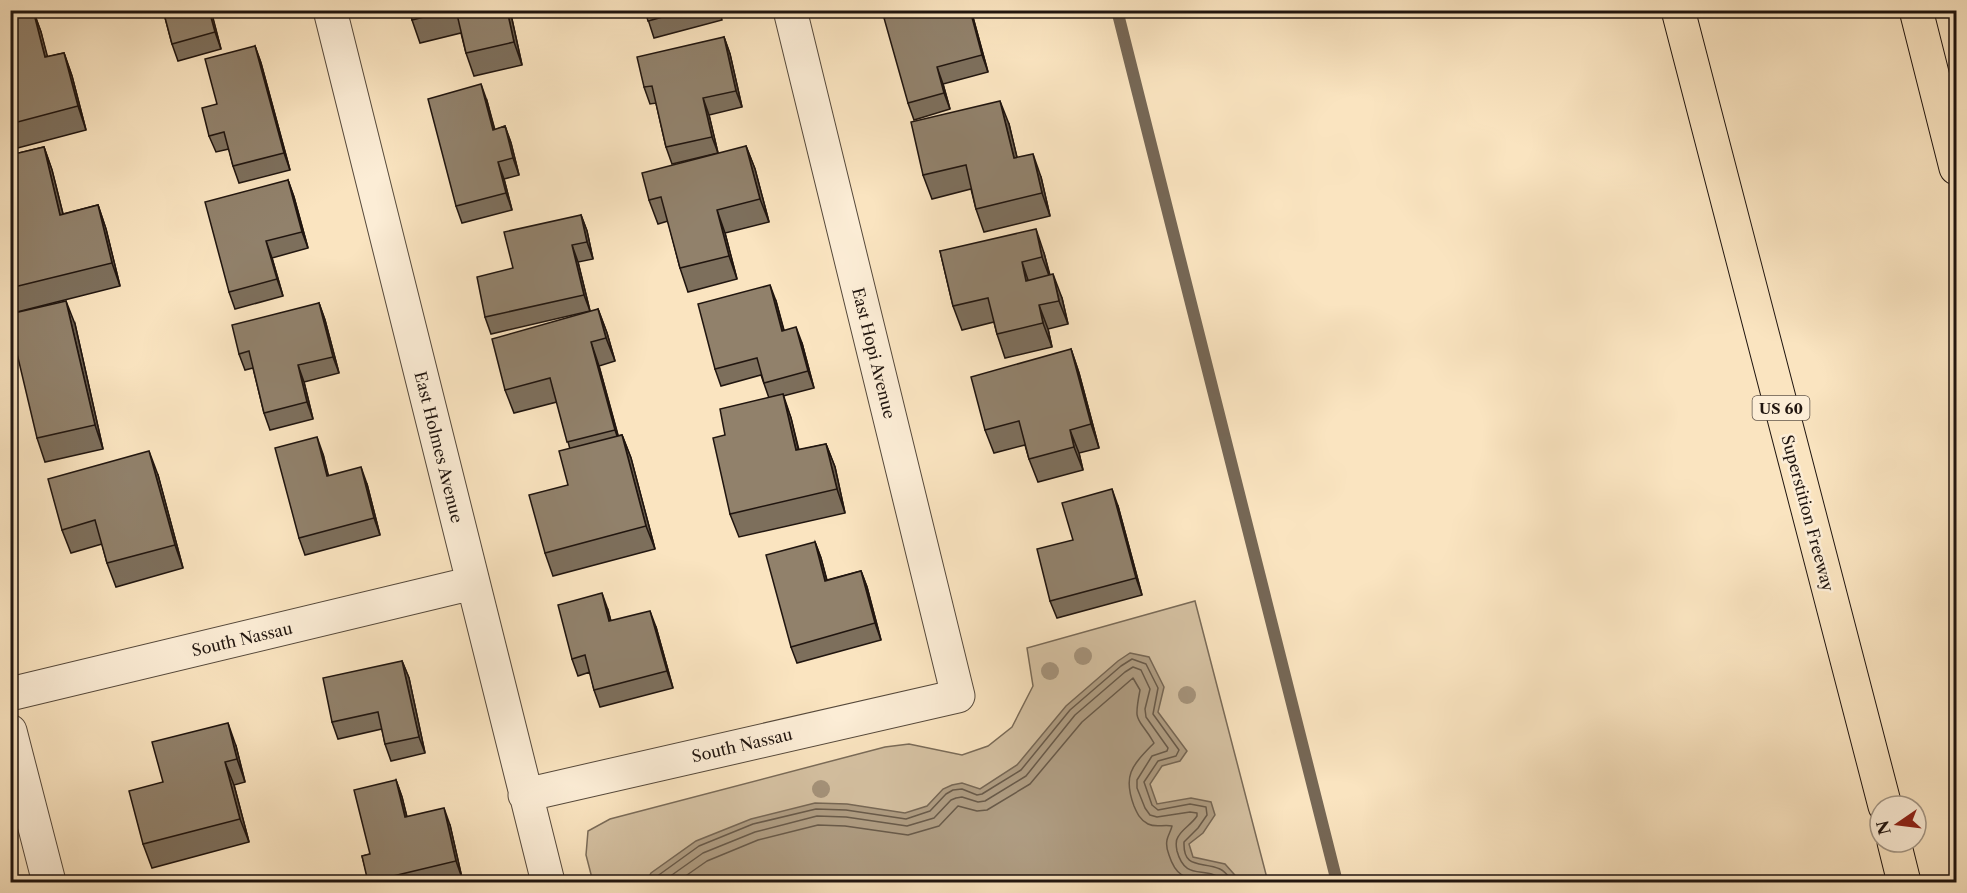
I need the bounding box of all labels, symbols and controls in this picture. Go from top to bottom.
street label: East Hopi Avenue [848,285,900,421]
street label: East Holmes Avenue [410,369,468,525]
road number: US 60 [1752,396,1810,420]
street label: Superstition Freeway [1777,433,1839,595]
street label: South Nassau [190,618,294,660]
street label: South Nassau [690,724,794,766]
north arrow [1868,794,1928,854]
text: N [1872,818,1895,837]

